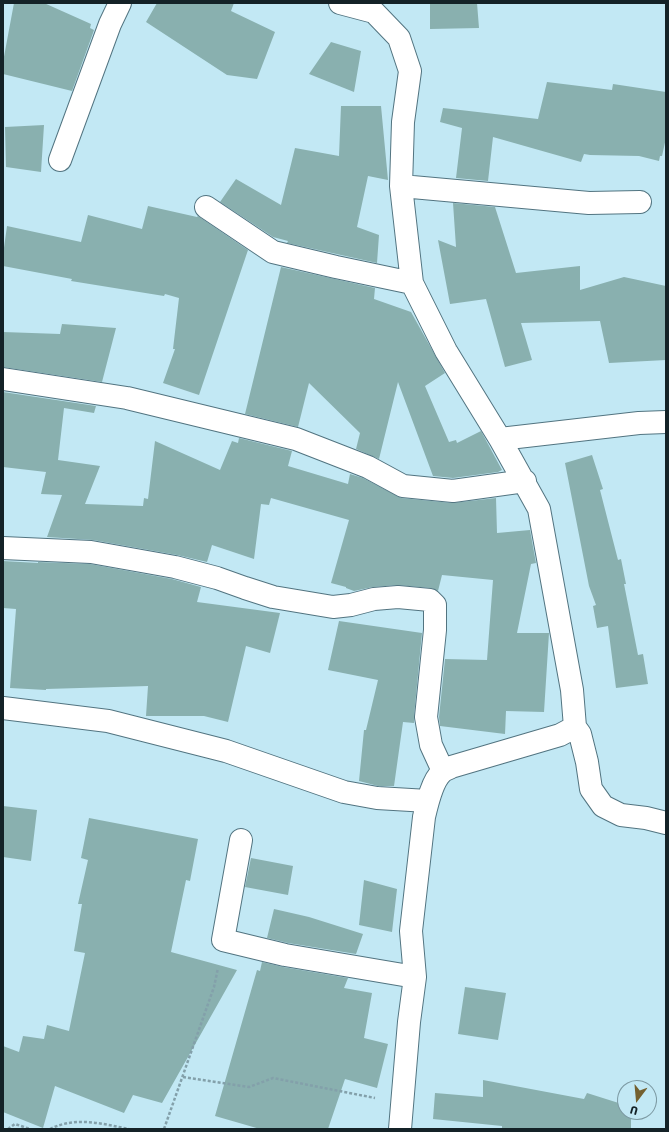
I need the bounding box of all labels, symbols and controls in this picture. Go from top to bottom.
north arrow [617,1080,657,1120]
text: U [628,1102,640,1119]

